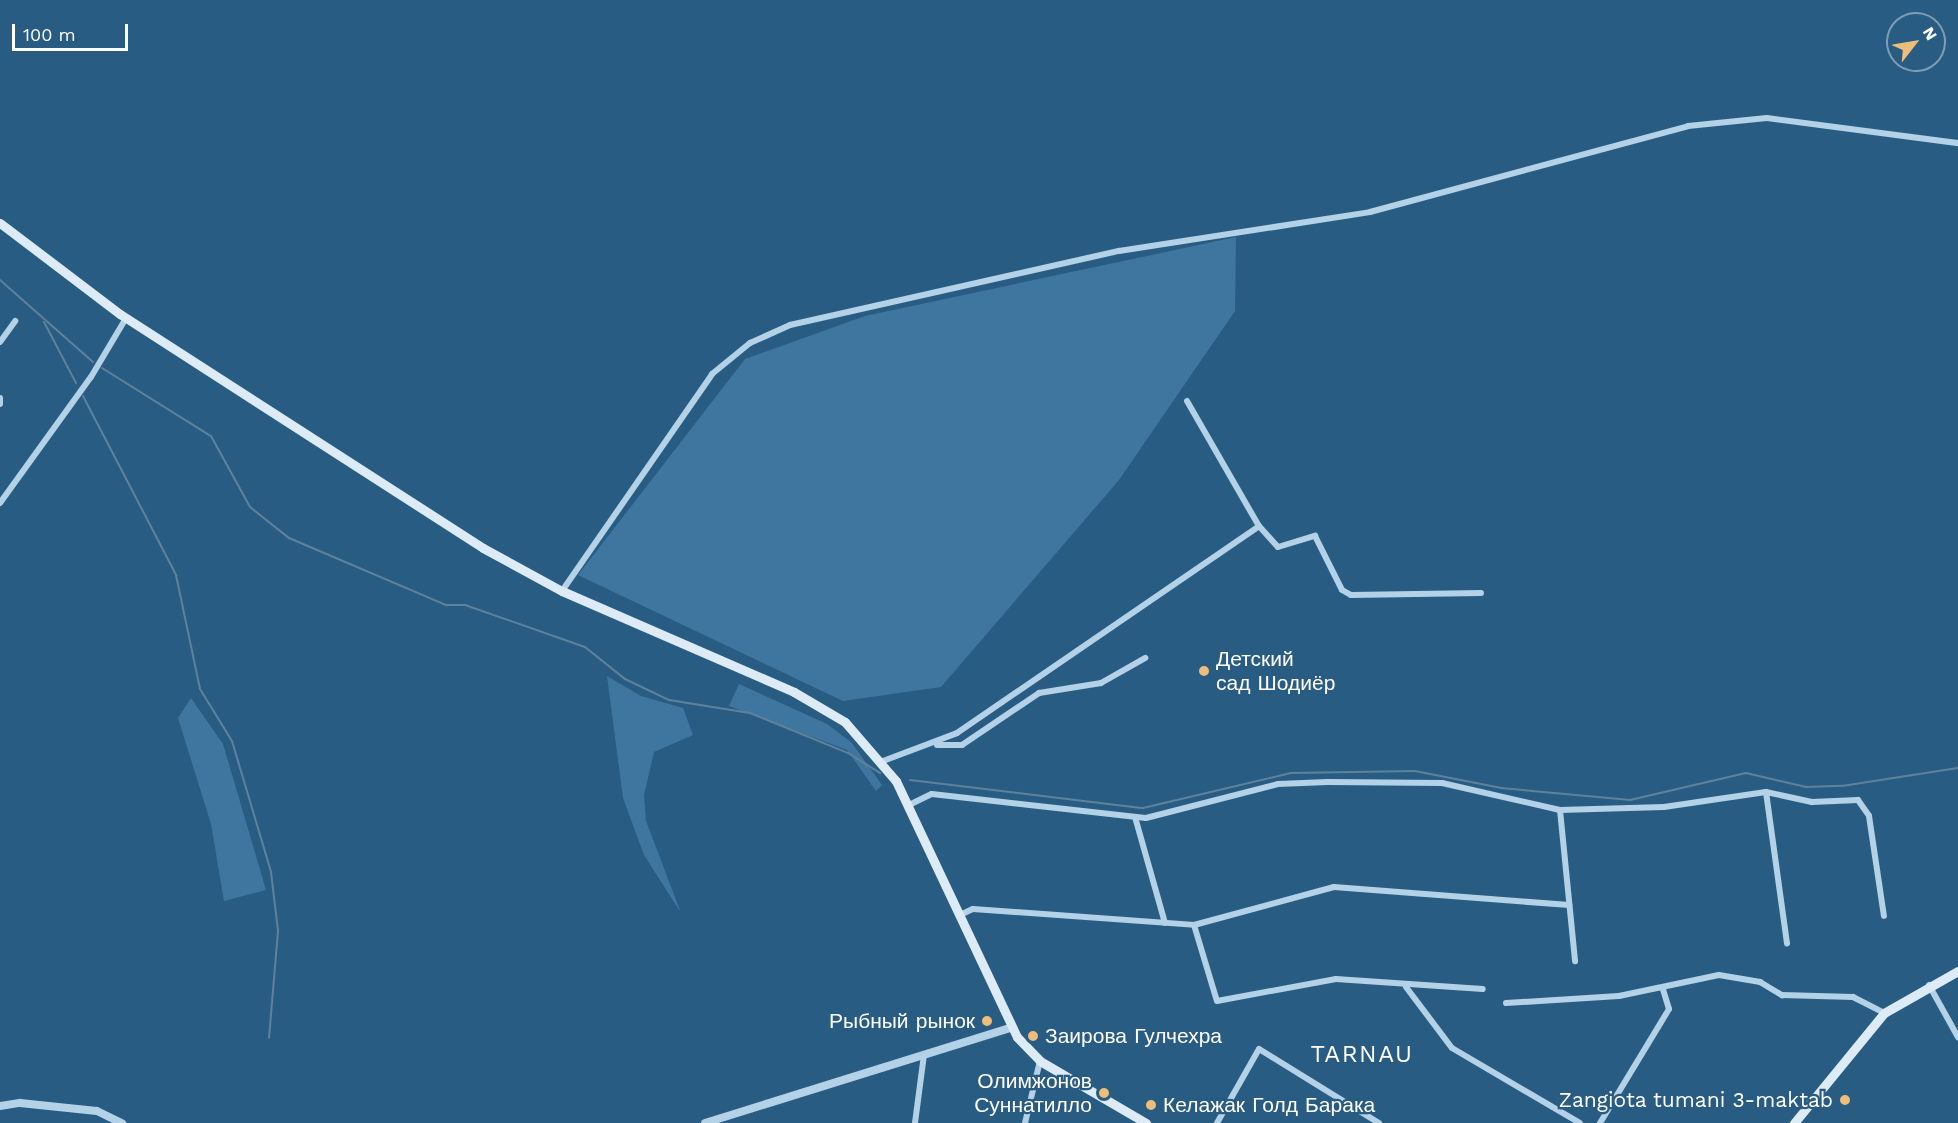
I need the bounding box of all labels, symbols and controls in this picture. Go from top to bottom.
scale bar [15,12,130,50]
north arrow [1886,12,1946,72]
text: 100 m [23,24,76,45]
text: N [1919,24,1941,43]
place label: Детский сад Шодиёр [1216,646,1335,696]
marker: Детский сад Шодиёр [1197,664,1211,678]
place label: Рыбный рынок [829,1008,975,1034]
marker: Рыбный рынок [980,1014,994,1028]
place label: Заирова Гулчехра [1045,1023,1222,1049]
marker: Заирова Гулчехра [1026,1029,1040,1043]
district label: TARNAU [1310,1041,1414,1069]
place label: Олимжонов Суннатилло [974,1068,1092,1118]
marker: Олимжонов Суннатилло [1097,1086,1111,1100]
place label: Zangiota tumani 3-maktab [1558,1087,1833,1113]
place label: Келажак Голд Барака [1163,1092,1375,1118]
marker: Zangiota tumani 3-maktab [1838,1093,1852,1107]
marker: Келажак Голд Барака [1144,1098,1158,1112]

